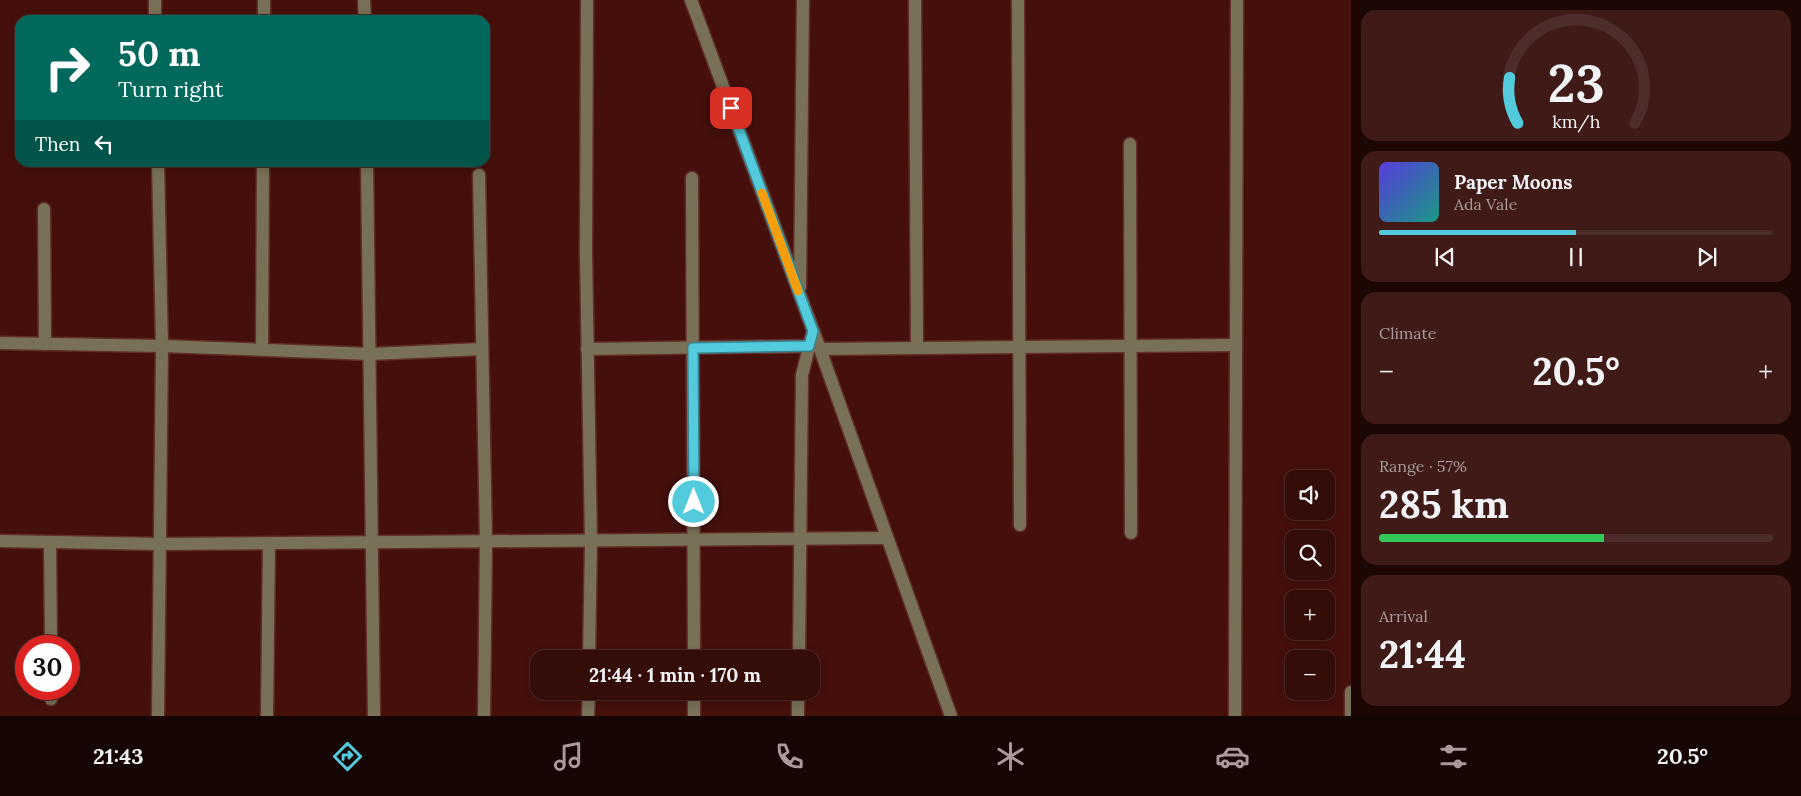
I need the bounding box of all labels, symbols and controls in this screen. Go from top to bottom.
text: 50 m [118,31,201,76]
icon: right [35,35,100,100]
text: 23 [1548,50,1604,116]
text: Turn right [118,75,223,103]
pin [710,87,752,129]
icon: arrive [717,94,745,122]
text: km/h [1552,110,1600,133]
icon: left [90,130,118,158]
text: Then [35,132,80,156]
text: Paper Moons [1454,170,1573,194]
text: Ada Vale [1454,194,1517,214]
icon: previous [1431,243,1459,271]
icon: pause [1562,243,1590,271]
icon: next [1693,243,1721,271]
text: Climate [1379,323,1436,343]
text: 20.5° [1532,347,1620,395]
text: − [1379,354,1394,390]
text: + [1758,354,1773,390]
text: Range · 57% [1379,456,1467,476]
map controls [1285,470,1335,700]
button: sound [1285,470,1335,520]
position arrow [667,475,719,527]
text: 285 km [1379,480,1509,528]
button: search [1285,530,1335,580]
button: + [1285,590,1335,640]
text: Arrival [1379,606,1428,626]
text: 21:44 [1379,630,1466,678]
speed limit sign: 30 [15,635,80,700]
button: − [1285,650,1335,700]
text: 21:44 · 1 min · 170 m [589,663,761,687]
icon: directions [330,739,365,774]
icon: music [551,739,586,774]
icon: phone [772,739,807,774]
icon: climate [993,739,1028,774]
icon: car [1215,739,1250,774]
icon: filters [1436,739,1471,774]
text: 21:43 [93,742,144,770]
text: 20.5° [1657,742,1708,770]

